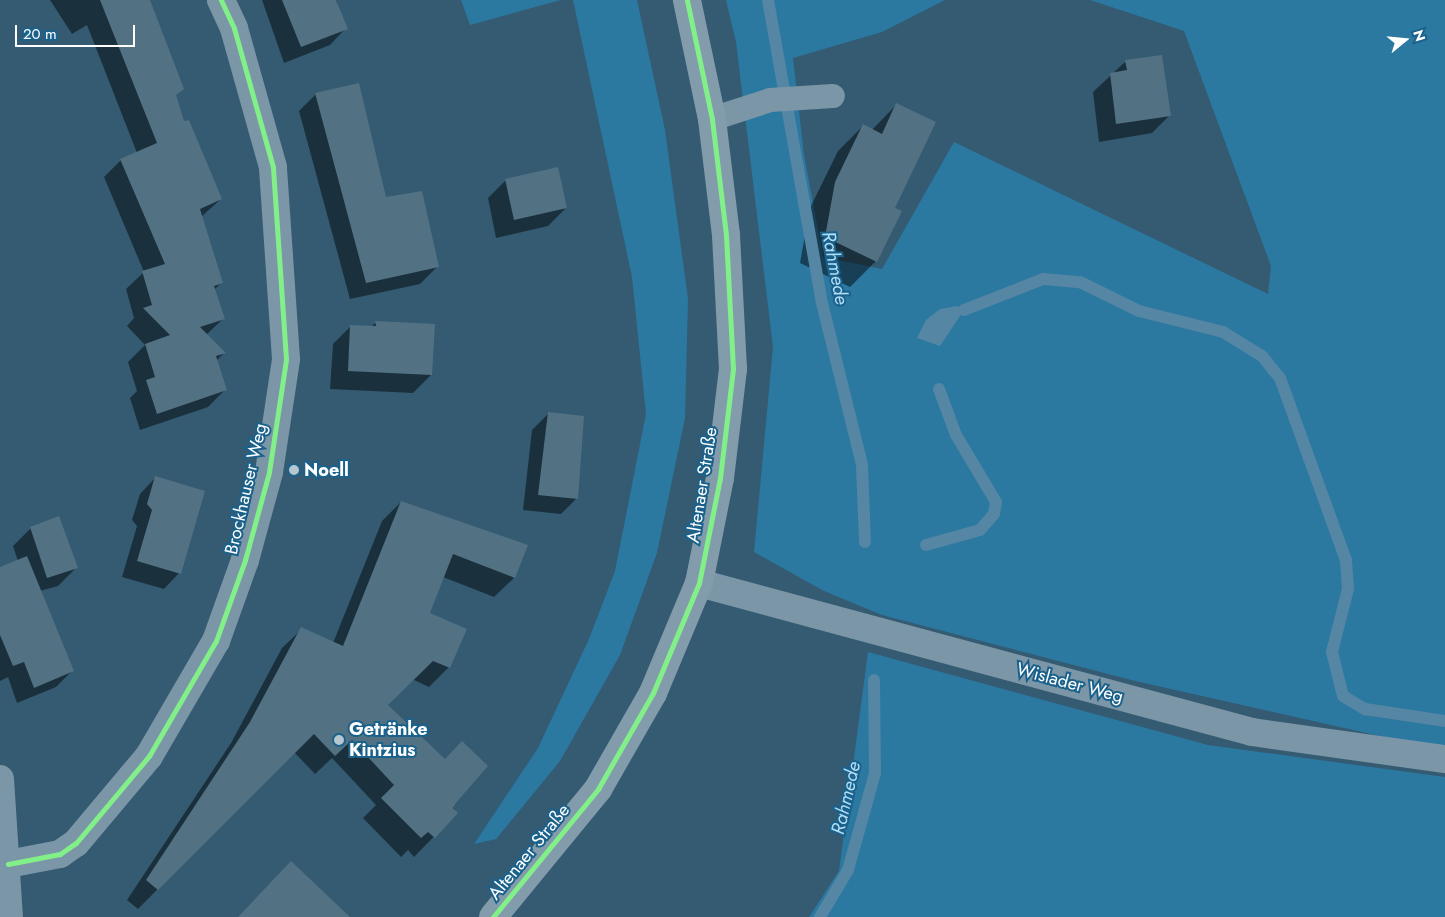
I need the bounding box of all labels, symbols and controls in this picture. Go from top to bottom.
scale bar [18,15,138,47]
north arrow [1380,15,1430,65]
text: 20 m [23,23,57,45]
text: N [1408,27,1431,44]
water label: Rahmede [817,229,853,307]
street label: Brockhauser Weg [220,421,272,557]
street label: Altenaer Straße [682,426,722,544]
place label: Noell [304,459,349,481]
marker: Noell [288,464,300,476]
street label: Wislader Weg [1014,658,1126,708]
place label: Getränke Kintzius [349,719,428,762]
marker: Getränke Kintzius [333,734,345,746]
water label: Rahmede [827,759,865,837]
street label: Altenaer Straße [484,800,574,904]

